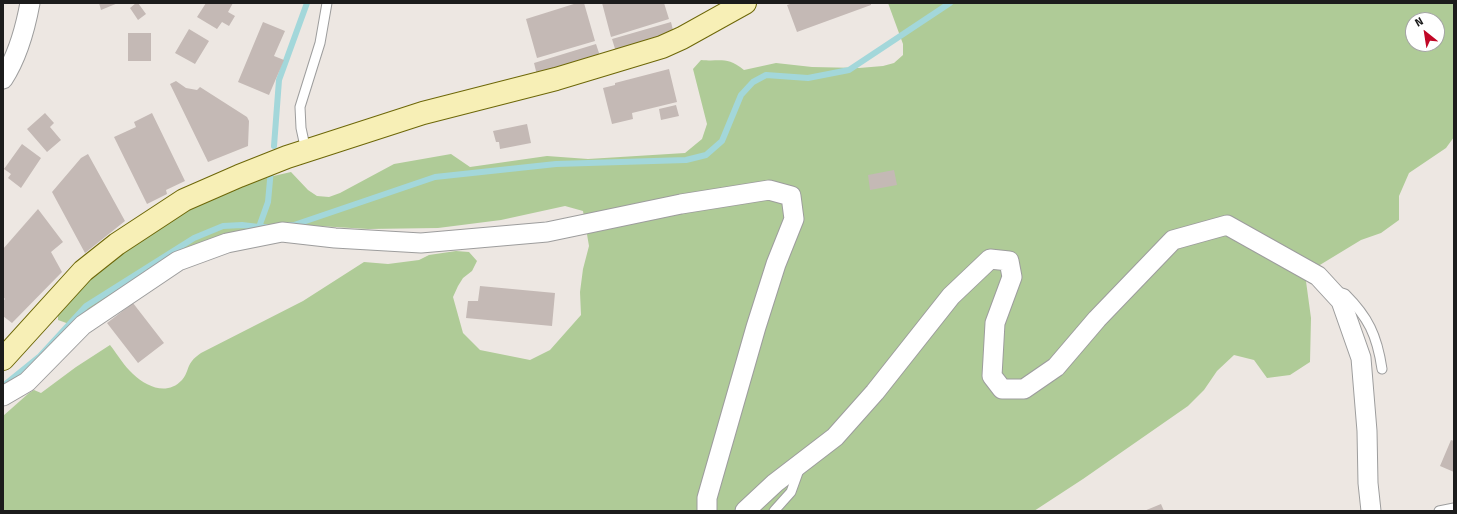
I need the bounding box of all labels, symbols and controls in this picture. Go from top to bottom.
north arrow [1405,12,1445,52]
text: N [1413,15,1426,29]

